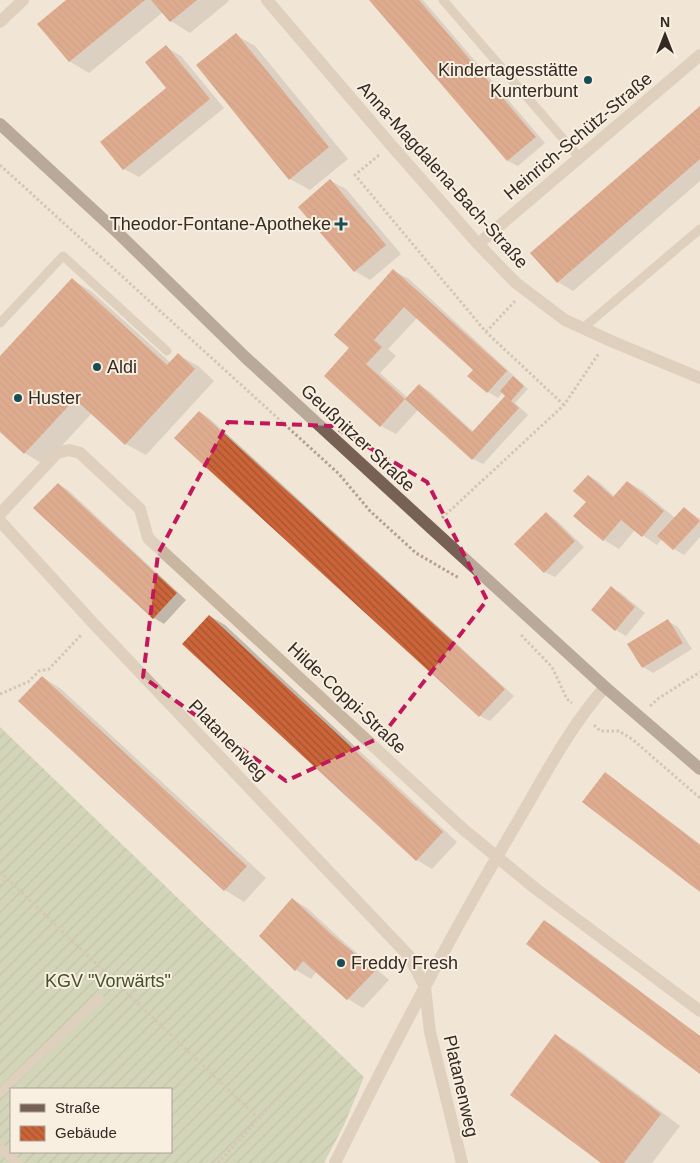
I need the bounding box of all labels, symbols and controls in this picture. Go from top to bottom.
north arrow [640,10,690,60]
text: N [660,14,670,30]
place label: Kindertagesstätte Kunterbunt [438,60,578,101]
street label: Heinrich-Schütz-Straße [500,68,656,204]
marker: Kindertagesstätte Kunterbunt [582,74,594,86]
street label: Anna-Magdalena-Bach-Straße [354,78,532,272]
place label: Theodor-Fontane-Apotheke [110,214,331,234]
marker: Theodor-Fontane-Apotheke [335,218,347,230]
place label: Aldi [107,357,137,377]
marker: Aldi [91,361,103,373]
street label: Geußnitzer Straße [297,380,419,496]
place label: Huster [28,388,81,408]
marker: Huster [12,392,24,404]
street label: Hilde-Coppi-Straße [284,638,410,758]
street label: Platanenweg [185,696,271,784]
place label: Freddy Fresh [351,953,458,973]
marker: Freddy Fresh [335,957,347,969]
park label: KGV "Vorwärts" [45,971,171,991]
street label: Platanenweg [440,1033,482,1139]
legend [10,1088,172,1153]
text: Straße [55,1099,100,1116]
text: Gebäude [55,1124,117,1141]

